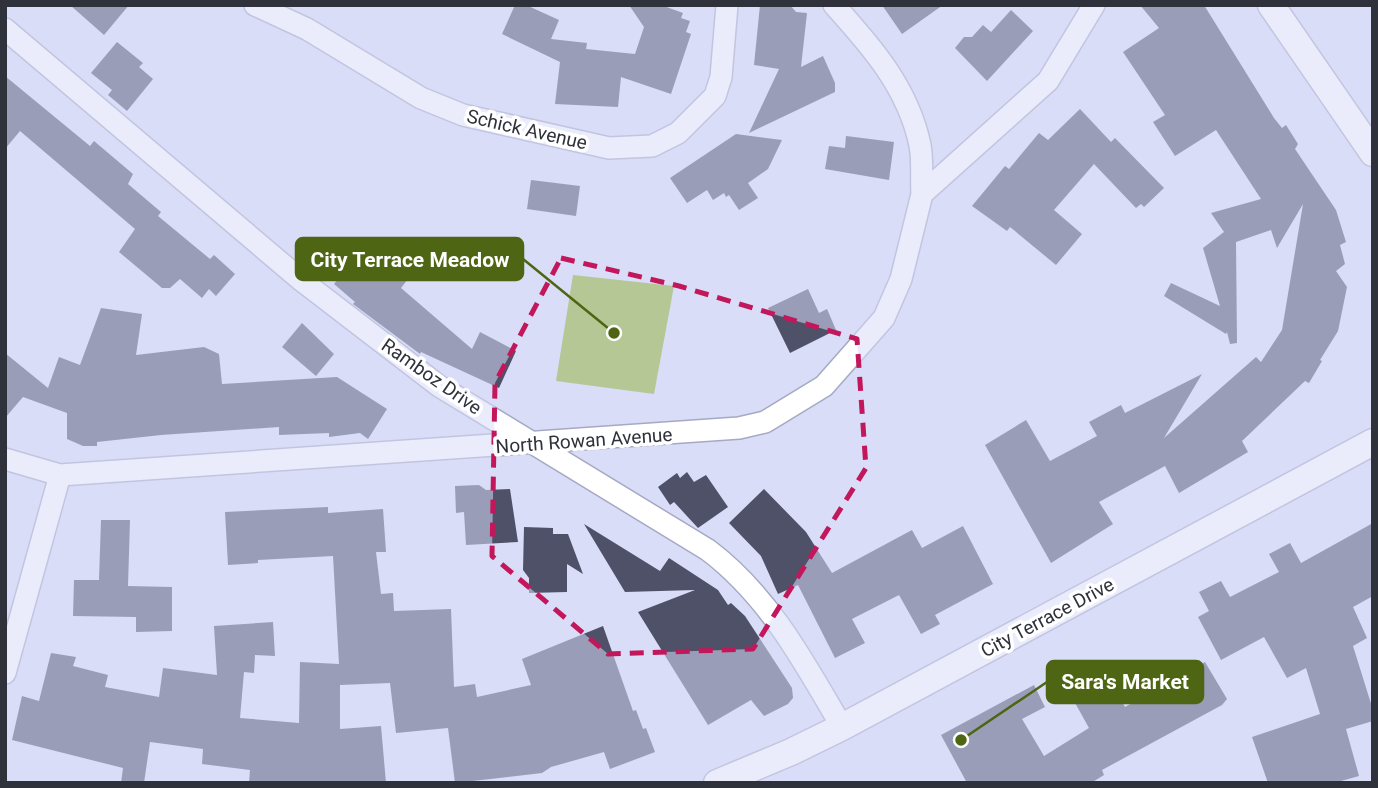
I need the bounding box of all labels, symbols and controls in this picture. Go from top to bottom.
street label: Schick Avenue [465,104,589,154]
callout: City Terrace Meadow [296,238,523,280]
text: City Terrace Meadow [311,248,510,272]
street label: Ramboz Drive [377,333,486,419]
street label: North Rowan Avenue [495,423,673,458]
street label: City Terrace Drive [977,573,1118,662]
callout: Sara's Market [1047,661,1203,703]
text: Sara's Market [1061,670,1189,694]

